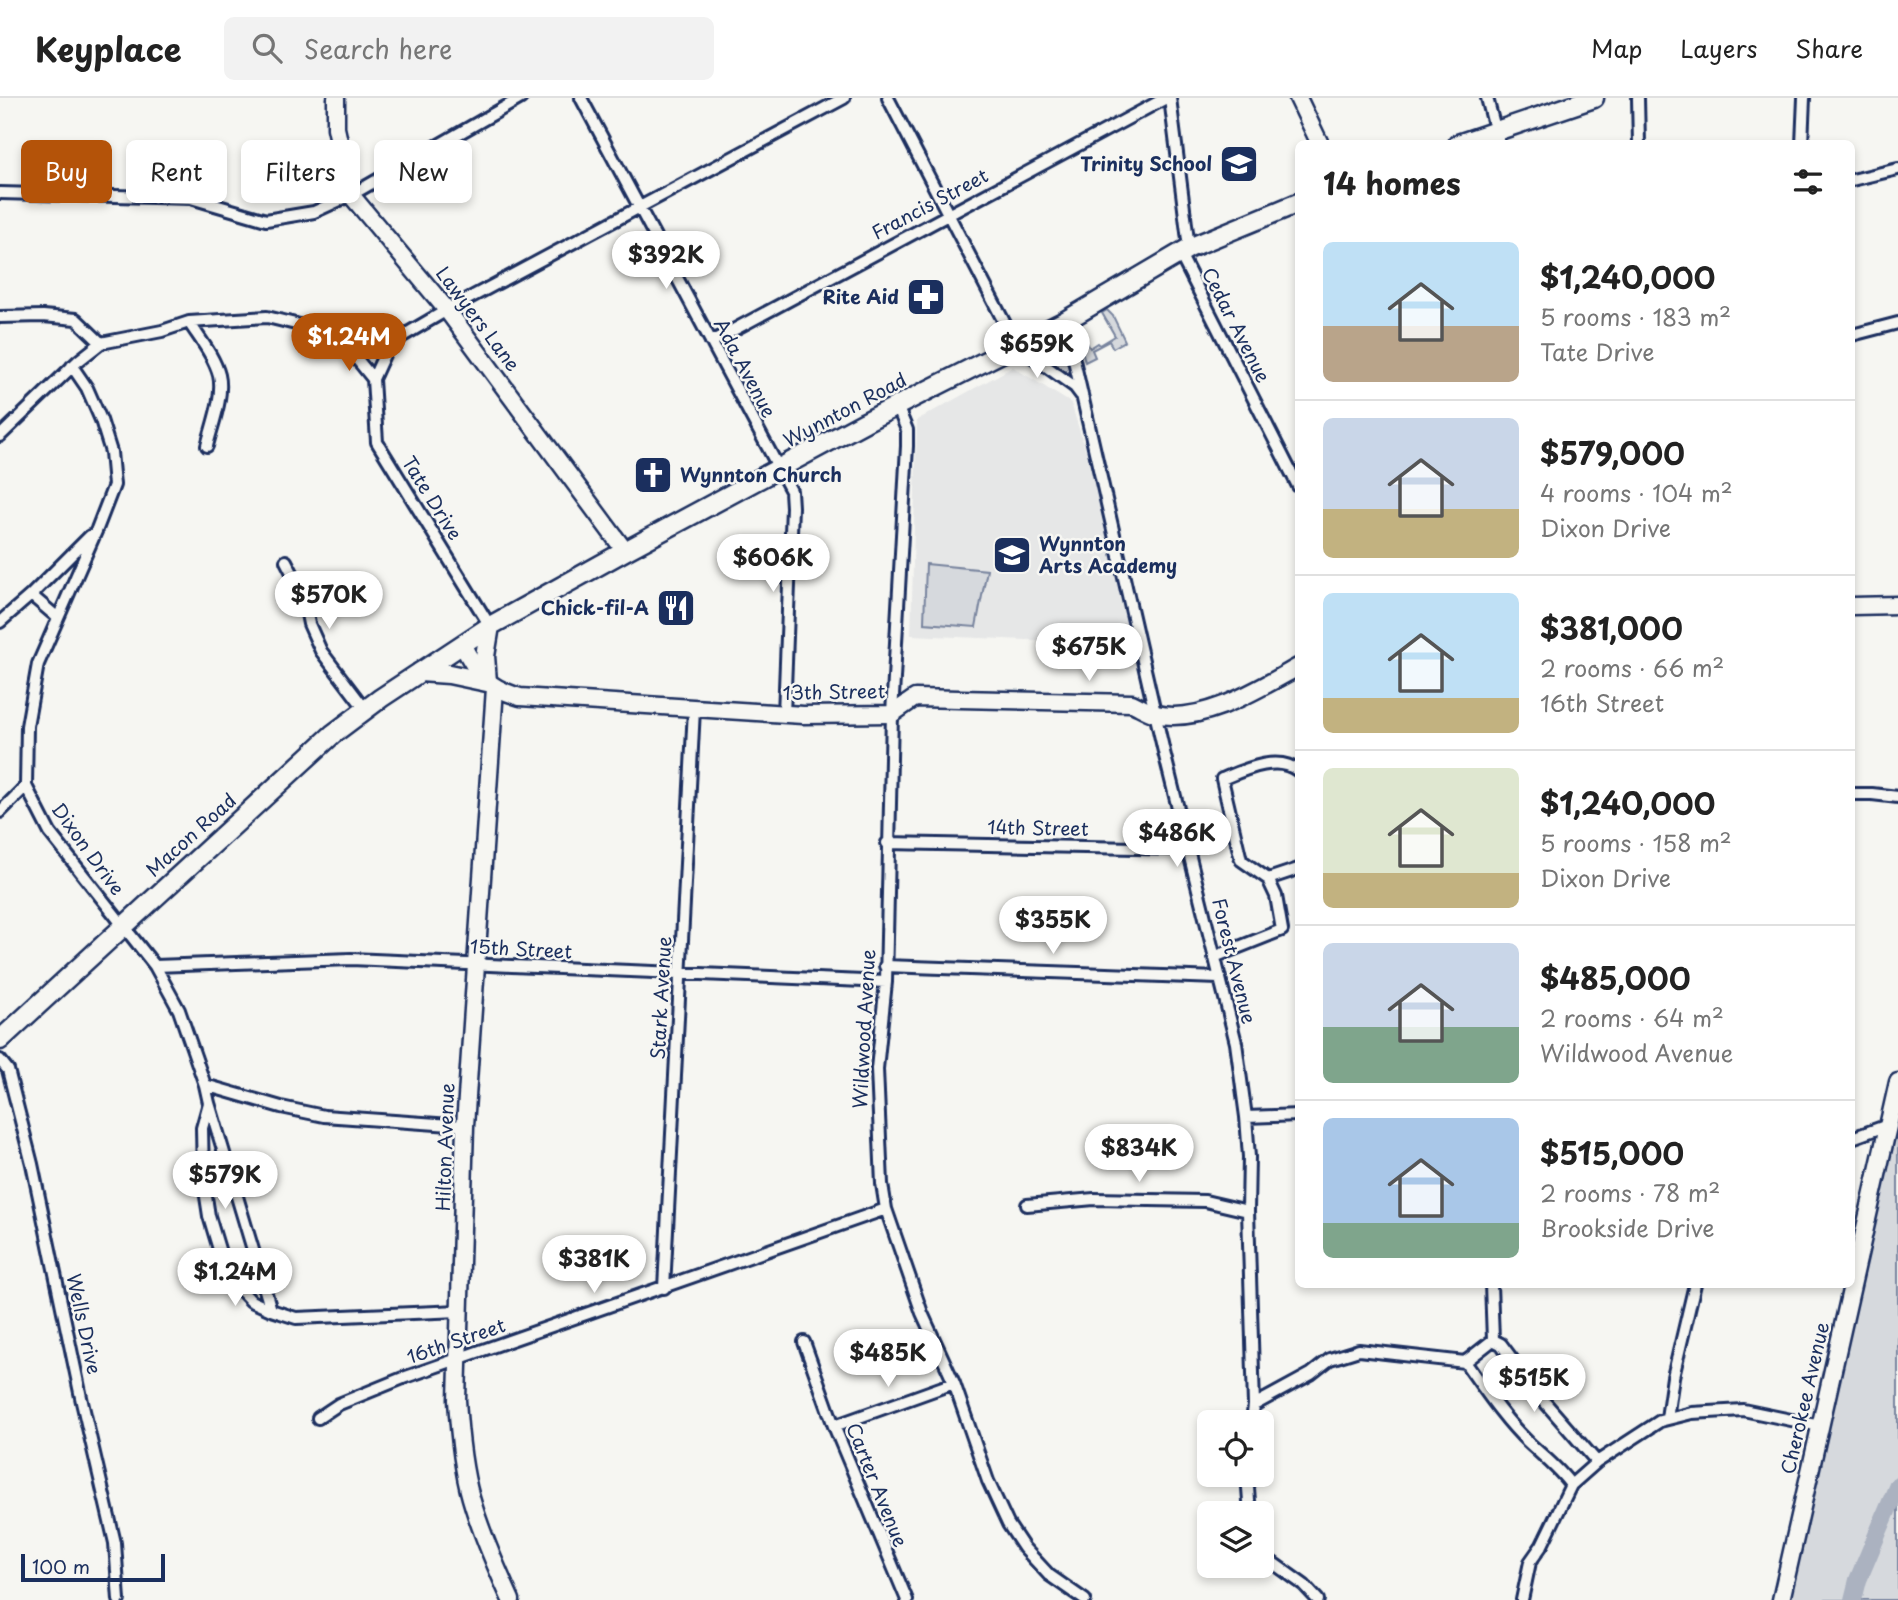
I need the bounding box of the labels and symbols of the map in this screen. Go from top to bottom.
school or university icon: Trinity School [1218,143,1260,185]
place label: Trinity School [1080,149,1212,177]
street label: Francis Street [866,161,993,246]
pin: $392K [617,232,715,291]
street label: Lawyers Lane [430,260,528,377]
street label: Cedar Avenue [1196,262,1278,387]
pharmacy icon: Rite Aid [905,276,947,318]
place label: Rite Aid [822,282,899,310]
street label: Ada Avenue [708,313,784,422]
pin: $1.24M [292,314,406,373]
pin: $659K [988,320,1086,380]
street label: Wynnton Road [778,365,911,453]
street label: Tate Drive [396,450,470,545]
church icon: Wynnton Church [632,454,674,496]
place label: Wynnton Church [680,460,842,488]
place label: Wynnton Arts Academy [1038,529,1177,579]
pin: $606K [724,534,822,594]
school or university icon: Wynnton Arts Academy [991,534,1033,576]
pin: $570K [280,572,378,631]
restaurant icon: Chick-fil-A [655,587,697,629]
place label: Chick-fil-A [541,593,649,621]
pin: $675K [1040,624,1138,683]
street label: 13th Street [782,676,886,706]
street label: Macon Road [139,786,242,882]
street label: Dixon Drive [46,796,132,900]
pin: $486K [1128,810,1226,869]
street label: 14th Street [987,812,1089,842]
street label: Forest Avenue [1206,895,1264,1027]
pin: $355K [1004,896,1102,956]
street label: 15th Street [469,931,573,965]
street label: Stark Avenue [643,936,677,1060]
street label: Wildwood Avenue [845,948,881,1109]
street label: Hilton Avenue [428,1082,460,1212]
pin: $834K [1090,1124,1188,1184]
pin: $579K [176,1152,274,1211]
pin: $381K [545,1236,643,1295]
pin: $1.24M [178,1248,292,1308]
street label: Wells Drive [61,1271,109,1377]
street label: 16th Street [403,1310,509,1370]
street label: Cherokee Avenue [1773,1319,1835,1477]
pin: $485K [839,1330,937,1389]
pin: $515K [1485,1354,1583,1414]
street label: Carter Avenue [840,1418,916,1551]
scale bar [21,1551,164,1583]

